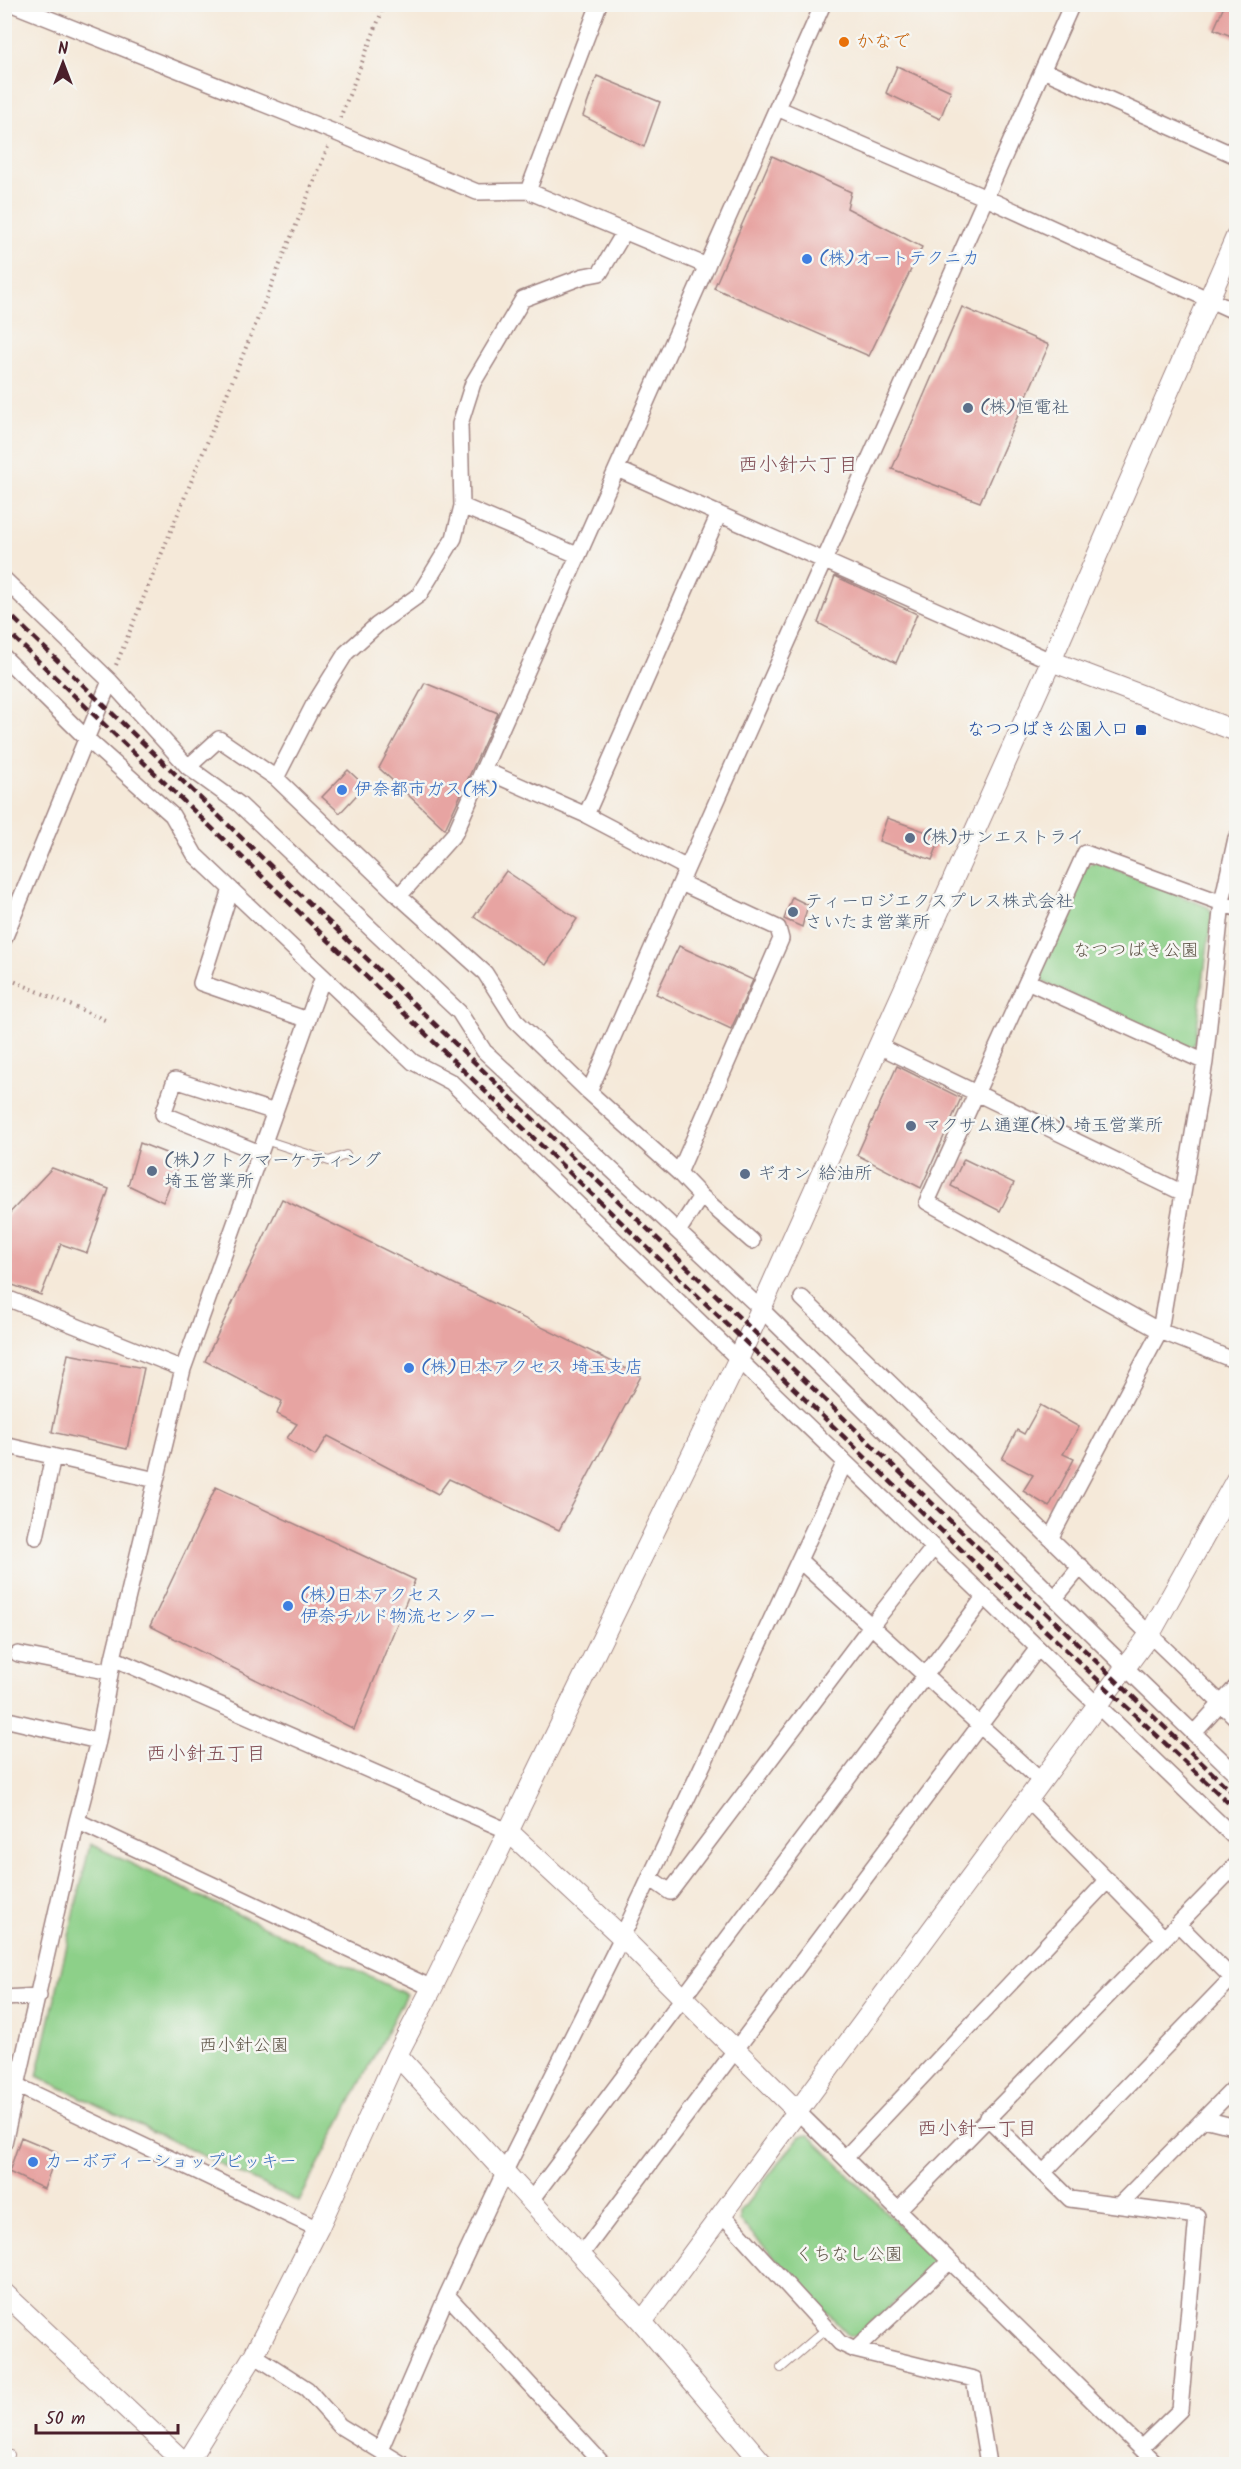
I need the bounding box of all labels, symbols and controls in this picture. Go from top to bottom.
place label: かなで [856,28,910,57]
north arrow [33,33,93,93]
marker: かなで [837,35,851,49]
text: N [58,37,68,62]
place label: (株)オートテクニカ [819,245,980,274]
marker: (株)オートテクニカ [800,252,814,266]
place label: (株)恒電社 [980,394,1070,423]
marker: (株)恒電社 [961,401,975,415]
district label: 西小針六丁目 [738,450,858,482]
place label: なつつばき公園入口 [967,716,1129,745]
marker: なつつばき公園入口 [1134,723,1148,737]
place label: 伊奈都市ガス(株) [354,776,498,805]
marker: 伊奈都市ガス(株) [335,783,349,797]
place label: (株)サンエストライ [922,824,1085,853]
marker: (株)サンエストライ [903,831,917,845]
place label: ティーロジエクスプレス株式会社 さいたま営業所 [805,888,1074,938]
marker: ティーロジエクスプレス株式会社 さいたま営業所 [786,905,800,919]
park label: なつつばき公園 [1073,937,1199,966]
place label: マクサム通運(株) 埼玉営業所 [923,1112,1163,1141]
marker: マクサム通運(株) 埼玉営業所 [904,1119,918,1133]
place label: (株)クトクマーケティング 埼玉営業所 [164,1147,381,1197]
place label: ギオン 給油所 [757,1160,872,1189]
marker: (株)クトクマーケティング 埼玉営業所 [145,1164,159,1178]
marker: ギオン 給油所 [738,1167,752,1181]
place label: (株)日本アクセス 埼玉支店 [421,1354,643,1383]
marker: (株)日本アクセス 埼玉支店 [402,1361,416,1375]
place label: (株)日本アクセス 伊奈チルド物流センター [300,1582,496,1632]
marker: (株)日本アクセス 伊奈チルド物流センター [281,1599,295,1613]
district label: 西小針五丁目 [146,1739,266,1771]
park label: 西小針公園 [199,2032,289,2061]
district label: 西小針一丁目 [917,2114,1037,2146]
place label: カーボディーショップビッキー [45,2148,297,2177]
marker: カーボディーショップビッキー [26,2155,40,2169]
park label: くちなし公園 [795,2241,903,2270]
scale bar [36,2397,178,2435]
text: 50 m [45,2405,85,2434]

